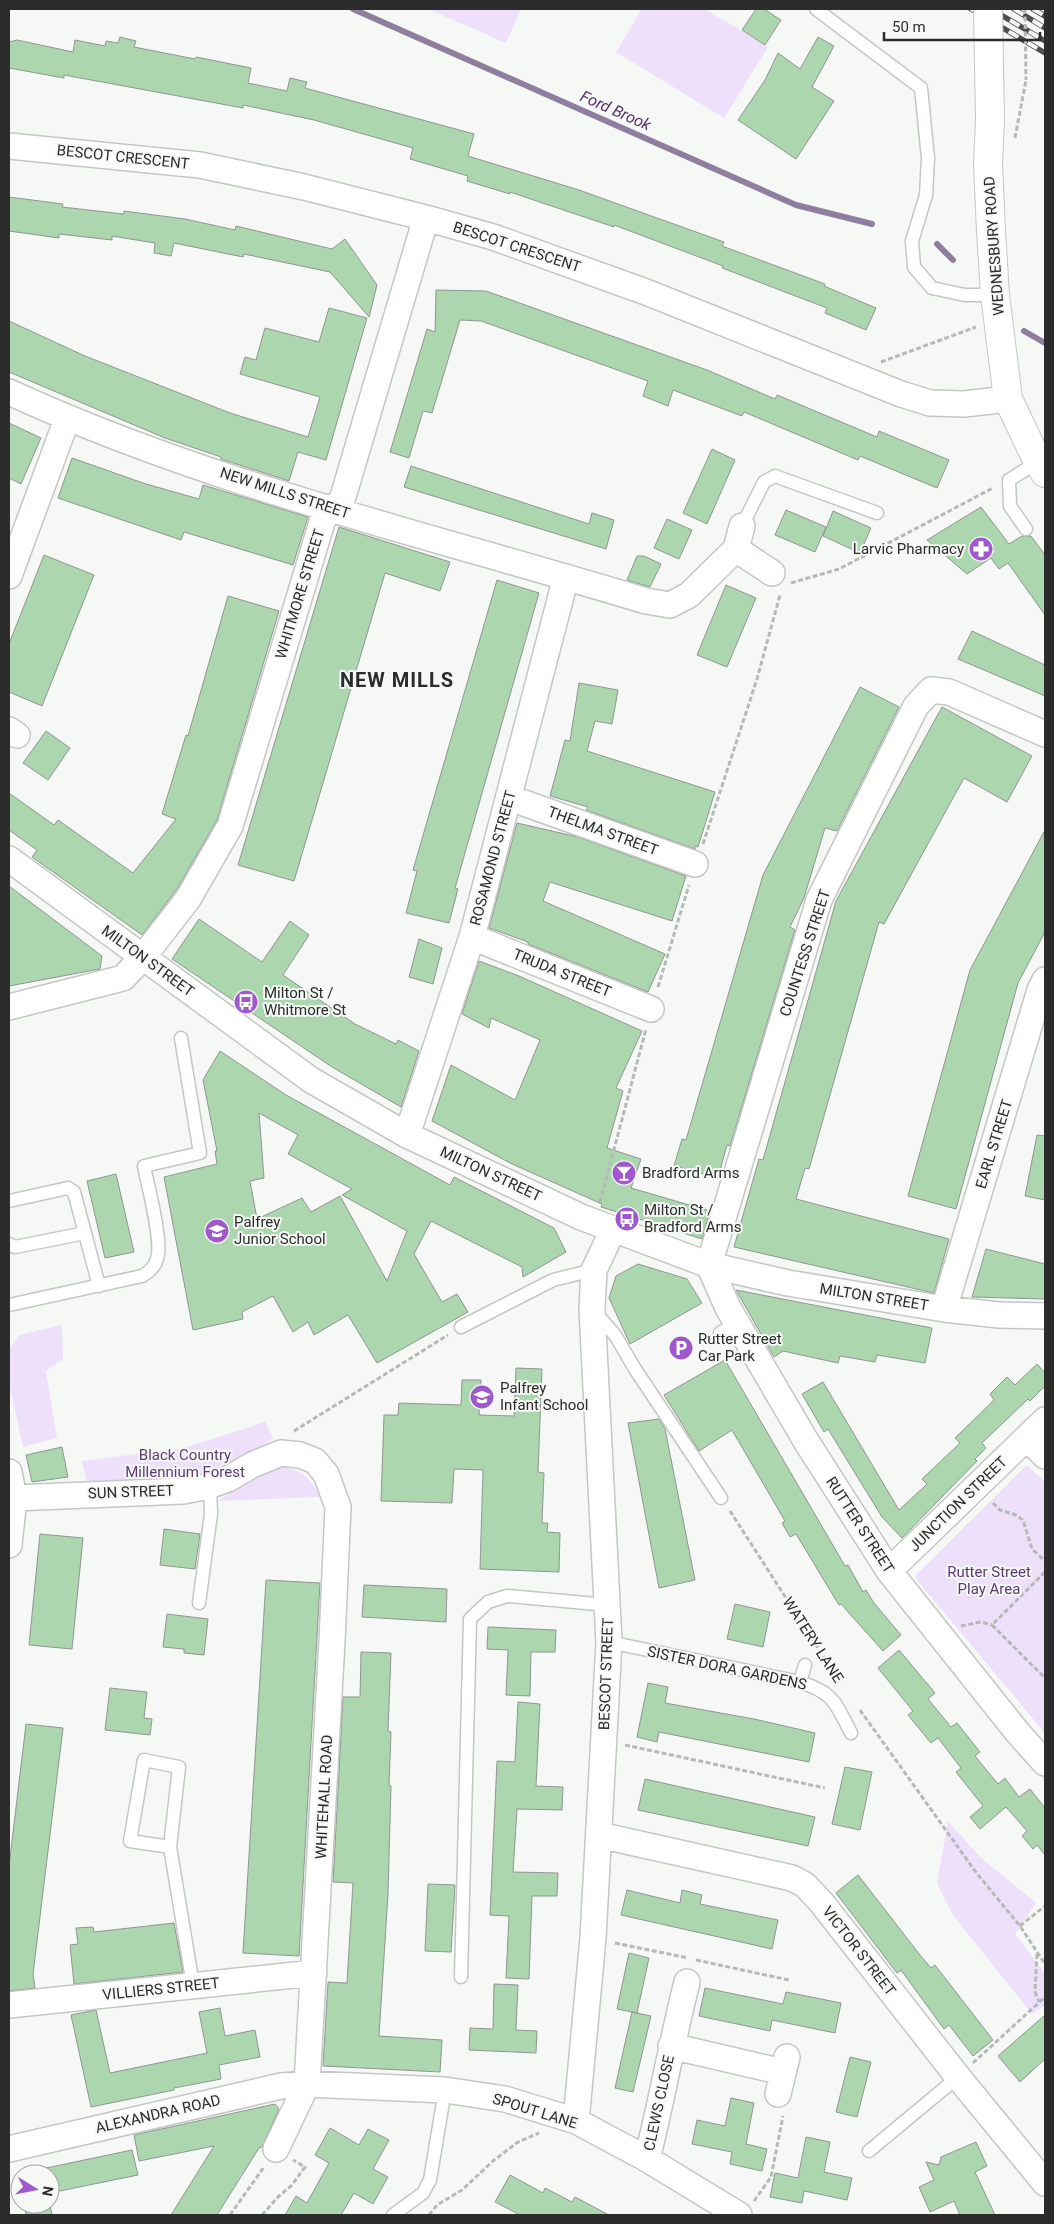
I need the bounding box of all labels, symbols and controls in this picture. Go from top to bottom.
scale bar [884,10,1040,42]
text: 50 m [892,18,926,36]
water label: Ford Brook [577,86,655,135]
street label: BESCOT CRESCENT [56,141,190,173]
street label: WEDNESBURY ROAD [980,176,1008,316]
street label: BESCOT CRESCENT [451,218,583,276]
street label: NEW MILLS STREET [218,464,352,523]
street label: WHITMORE STREET [272,527,328,661]
pharmacy icon: Larvic Pharmacy [968,536,994,562]
place label: Larvic Pharmacy [853,540,964,558]
district label: NEW MILLS [340,668,454,692]
street label: ROSAMOND STREET [466,788,520,928]
street label: THELMA STREET [545,803,661,859]
street label: COUNTESS STREET [776,887,834,1019]
street label: MILTON STREET [98,921,198,1001]
street label: TRUDA STREET [510,945,614,1001]
place label: Milton St / Whitmore St [264,984,346,1019]
bus stop icon: Milton St / Whitmore St [233,989,259,1015]
street label: EARL STREET [972,1097,1016,1191]
street label: MILTON STREET [437,1143,545,1205]
bar icon: Bradford Arms [611,1160,637,1186]
place label: Bradford Arms [642,1164,739,1182]
place label: Milton St / Bradford Arms [644,1201,741,1236]
bus stop icon: Milton St / Bradford Arms [614,1206,640,1232]
place label: Palfrey Junior School [234,1213,326,1248]
school or university icon: Palfrey Junior School [204,1218,230,1244]
street label: MILTON STREET [818,1280,930,1314]
place label: Rutter Street Car Park [698,1330,782,1365]
parking icon: Rutter Street Car Park [668,1335,694,1361]
place label: Palfrey Infant School [500,1379,588,1414]
school or university icon: Palfrey Infant School [469,1384,495,1410]
park label: Black Country Millennium Forest [125,1446,245,1481]
street label: JUNCTION STREET [905,1453,1011,1555]
street label: RUTTER STREET [822,1473,898,1577]
street label: SUN STREET [88,1481,174,1503]
park label: Rutter Street Play Area [947,1563,1031,1598]
street label: WATERY LANE [779,1594,848,1686]
street label: BESCOT STREET [595,1618,617,1730]
street label: SISTER DORA GARDENS [646,1642,808,1694]
street label: WHITEHALL ROAD [312,1734,336,1860]
street label: VICTOR STREET [819,1903,900,1999]
street label: VILLIERS STREET [102,1974,220,2004]
street label: CLEWS CLOSE [640,2053,678,2153]
street label: SPOUT LANE [490,2090,580,2133]
street label: ALEXANDRA ROAD [94,2091,222,2137]
north arrow [10,2164,60,2214]
text: N [39,2185,57,2198]

